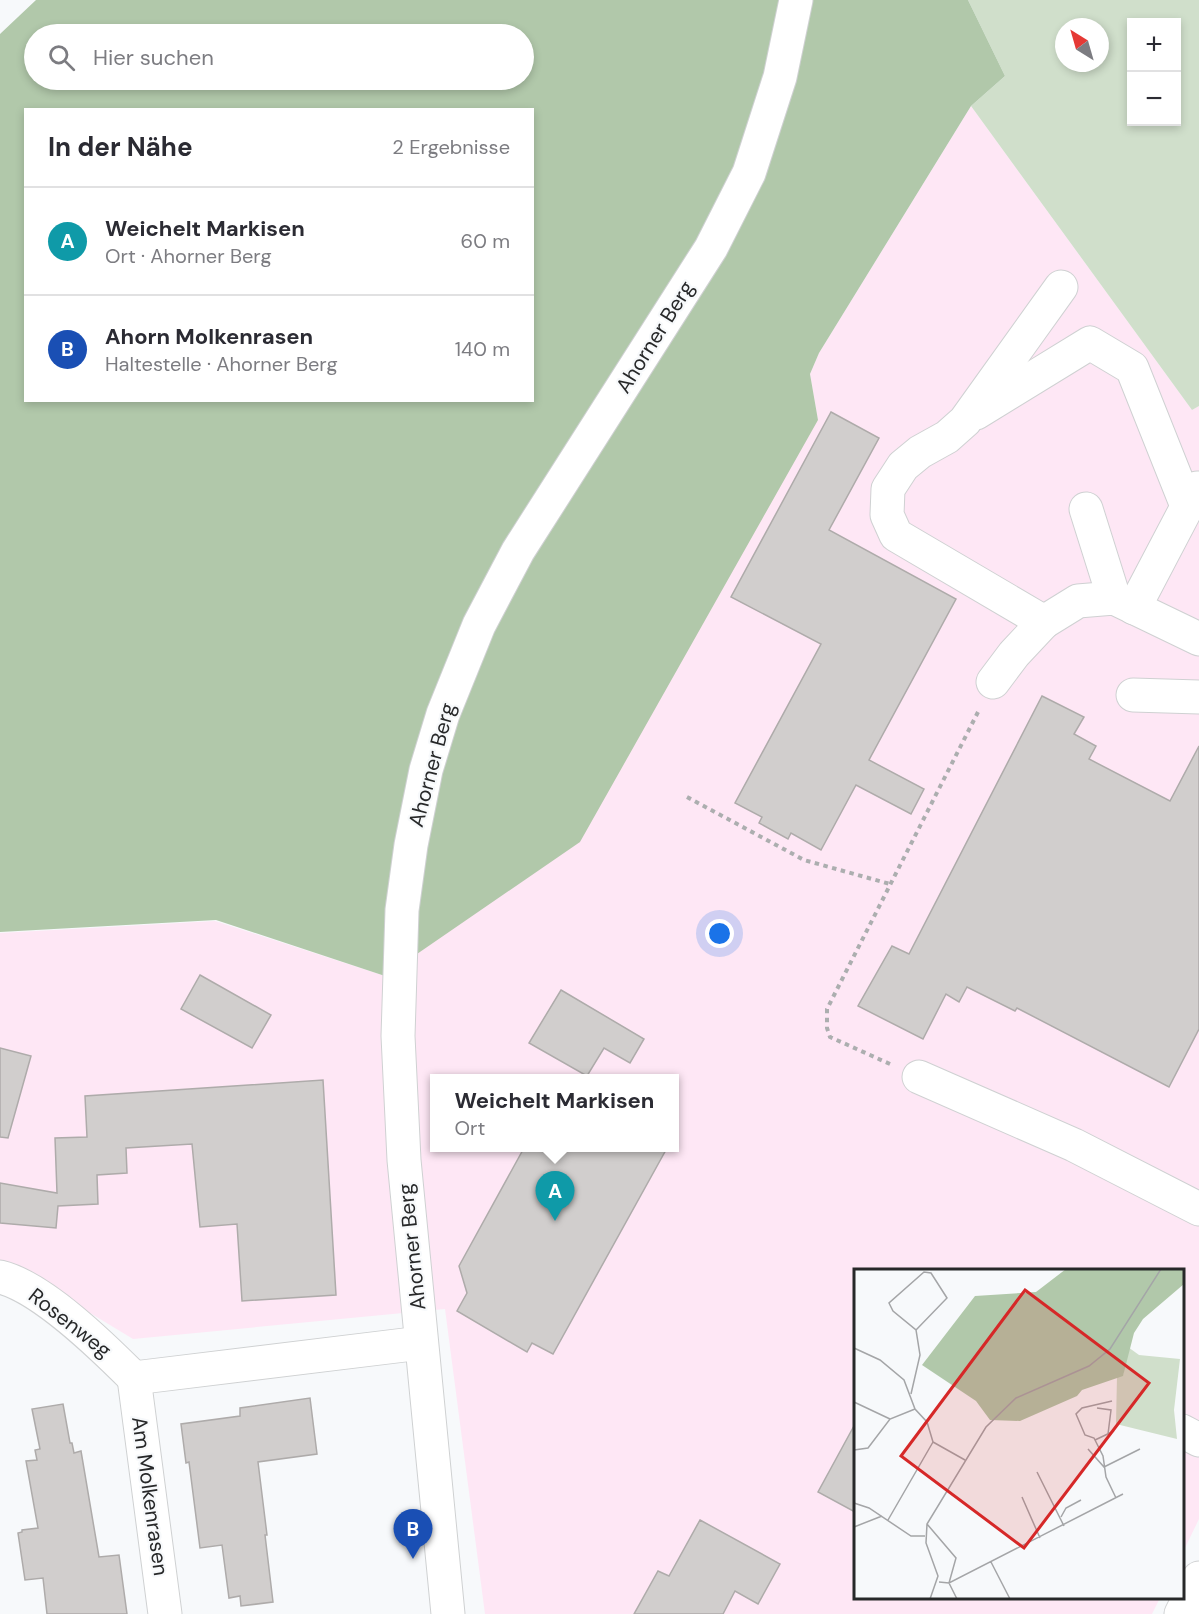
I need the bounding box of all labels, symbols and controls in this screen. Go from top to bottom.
north arrow [1055,18,1109,72]
map controls [1127,18,1181,126]
button: + [1127,18,1181,72]
search box [24,24,534,90]
icon: search [45,41,78,74]
text: Hier suchen [93,43,214,72]
button: − [1127,72,1181,126]
text: In der Nähe [48,130,193,164]
text: 2 Ergebnisse [392,134,510,160]
text: Weichelt Markisen [105,214,305,243]
text: A [60,228,75,254]
text: 60 m [461,228,510,254]
text: Ort · Ahorner Berg [105,243,272,269]
street label: Ahorner Berg [609,275,701,398]
text: Ahorn Molkenrasen [105,322,313,351]
text: B [61,336,74,362]
text: 140 m [455,336,510,362]
text: Haltestelle · Ahorner Berg [105,351,338,377]
street label: Ahorner Berg [402,700,462,830]
your location [705,919,734,948]
popup [430,1074,679,1152]
text: Weichelt Markisen [455,1086,654,1115]
text: Ort [455,1115,485,1141]
pin: A [536,1172,574,1221]
street label: Ahorner Berg [391,1182,433,1312]
inset map [854,1269,1184,1599]
street label: Rosenweg [23,1282,117,1364]
street label: Am Molkenrasen [125,1415,175,1577]
pin: B [394,1510,432,1559]

